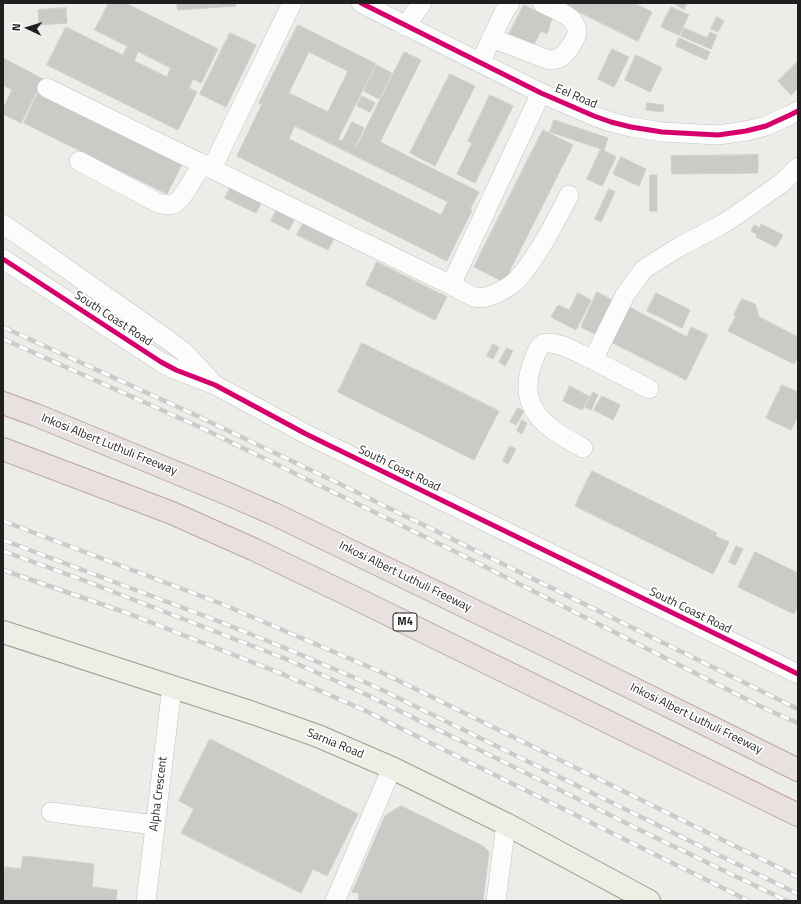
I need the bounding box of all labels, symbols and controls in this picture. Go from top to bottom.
north arrow [8,8,48,48]
text: N [8,23,24,32]
street label: Eel Road [553,82,599,112]
street label: South Coast Road [71,289,155,349]
street label: Inkosi Albert Luthuli Freeway [39,411,179,479]
street label: South Coast Road [356,443,442,495]
street label: Inkosi Albert Luthuli Freeway [336,539,474,615]
street label: South Coast Road [647,585,733,637]
road number: M4 [393,613,417,631]
street label: Inkosi Albert Luthuli Freeway [627,681,765,757]
street label: Sarnia Road [304,726,366,762]
street label: Alpha Crescent [147,756,171,832]

